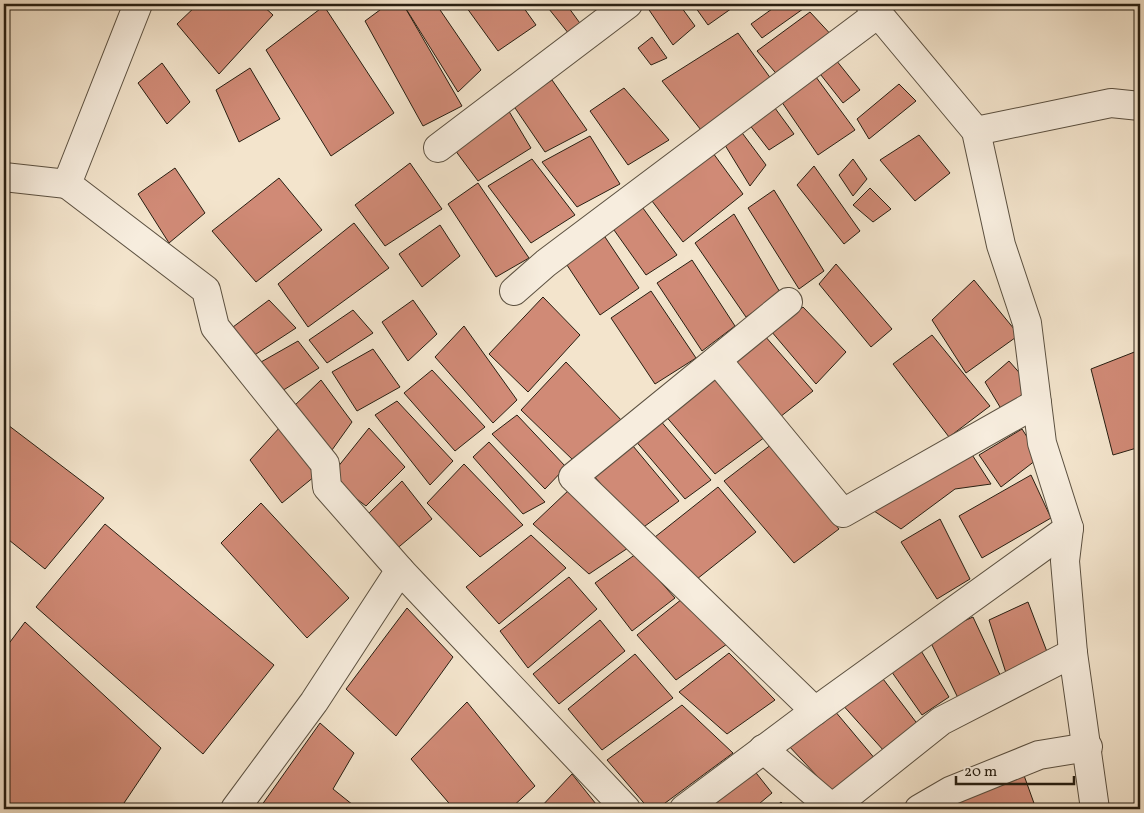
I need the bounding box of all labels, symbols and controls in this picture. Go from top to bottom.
scale bar [956,753,1074,785]
text: 20 m [964,762,997,783]

